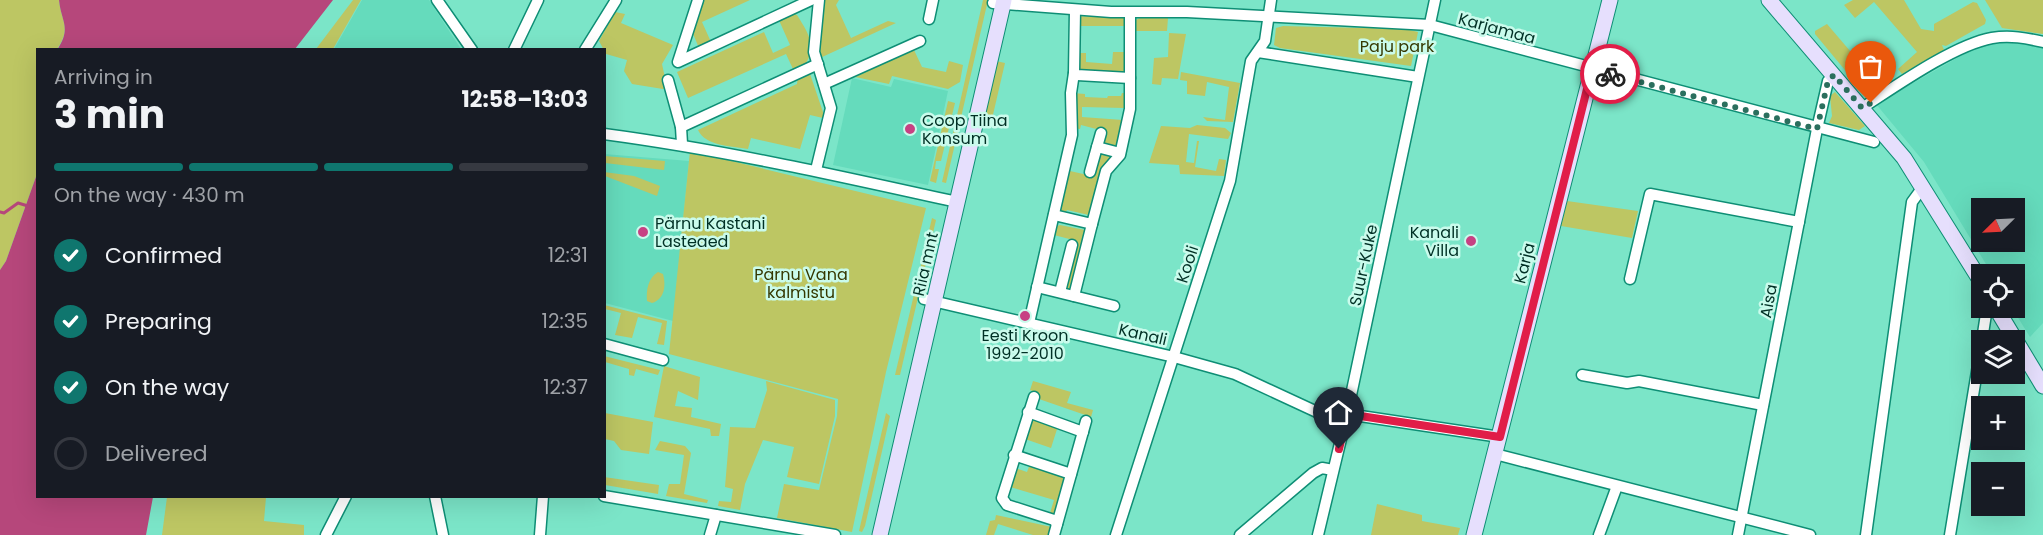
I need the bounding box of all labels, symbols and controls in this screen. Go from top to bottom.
street label: Karjamaa [1456,7,1538,50]
park label: Paju park [1360,35,1435,58]
pin [1845,41,1896,103]
courier [1580,44,1640,104]
icon: bag [1854,50,1887,83]
icon: bike [1594,58,1627,91]
text: Arriving in [54,63,153,91]
text: 12:58–13:03 [462,84,588,115]
text: 3 min [54,87,165,142]
place label: Coop Tiina Konsum [922,109,1008,150]
marker: Coop Tiina Konsum [903,122,917,136]
text: On the way · 430 m [54,181,245,209]
north arrow [1971,198,2025,252]
map controls [1971,198,2025,516]
place label: Pärnu Kastani Lasteaed [655,212,765,253]
place label: Kanali Villa [1410,221,1459,262]
street label: Suur-Kuke [1344,222,1383,308]
marker: Pärnu Kastani Lasteaed [636,225,650,239]
street label: Riia mnt [907,230,944,298]
marker: Kanali Villa [1464,234,1478,248]
icon: check [54,239,87,272]
text: Confirmed [105,240,222,271]
street label: Karja [1508,240,1541,286]
text: 12:31 [548,241,588,269]
street label: Kooli [1171,243,1204,286]
park label: Pärnu Vana kalmistu [754,263,848,304]
button: locate [1971,264,2025,318]
street label: Aisa [1754,282,1783,320]
icon: check [54,305,87,338]
text: Preparing [105,306,212,337]
text: 12:35 [542,307,588,335]
marker: Eesti Kroon 1992-2010 [1018,309,1032,323]
street label: Kanali [1116,318,1170,351]
place label: Eesti Kroon 1992-2010 [982,324,1068,365]
button: layers [1971,330,2025,384]
icon: check [54,371,87,404]
text: On the way [105,372,229,403]
text: 12:37 [543,373,588,401]
pin [1313,387,1364,449]
icon: home [1322,396,1355,429]
button: + [1971,396,2025,450]
text: Delivered [105,438,208,469]
button: − [1971,462,2025,516]

